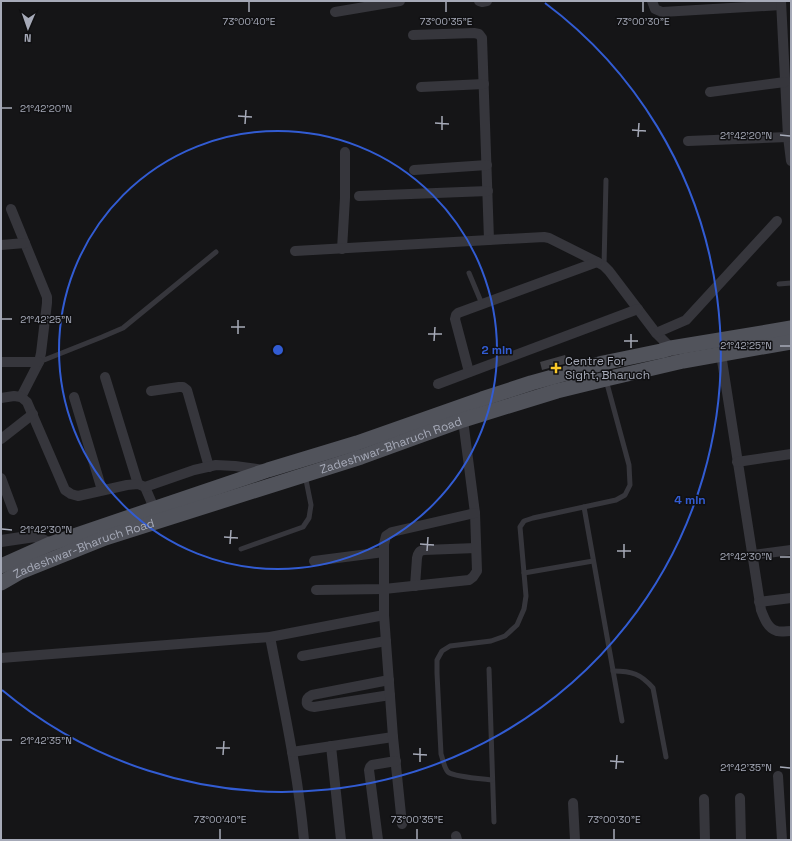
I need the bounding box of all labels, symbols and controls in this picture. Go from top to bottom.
north arrow [8,8,48,48]
text: 73°00'40"E [223,15,276,28]
text: 73°00'35"E [420,15,473,28]
text: 73°00'30"E [616,15,670,28]
text: N [24,31,32,45]
text: 21°42'20"N [20,102,72,115]
text: 21°42'20"N [720,129,772,142]
text: 21°42'25"N [20,313,72,326]
text: 21°42'25"N [720,339,772,352]
text: 2 min [481,342,513,358]
centre of rings [271,343,285,357]
place label: Centre For Sight, Bharuch [565,353,650,383]
marker: Centre For Sight, Bharuch [550,362,562,374]
street label: Zadeshwar-Bharuch Road [318,413,464,478]
text: 4 min [674,492,706,508]
street label: Zadeshwar-Bharuch Road [10,515,156,582]
text: 21°42'30"N [20,523,72,536]
text: 21°42'30"N [720,550,772,563]
text: 21°42'35"N [20,734,72,747]
text: 21°42'35"N [720,761,772,774]
text: 73°00'40"E [194,813,247,826]
text: 73°00'35"E [391,813,444,826]
text: 73°00'30"E [587,813,641,826]

